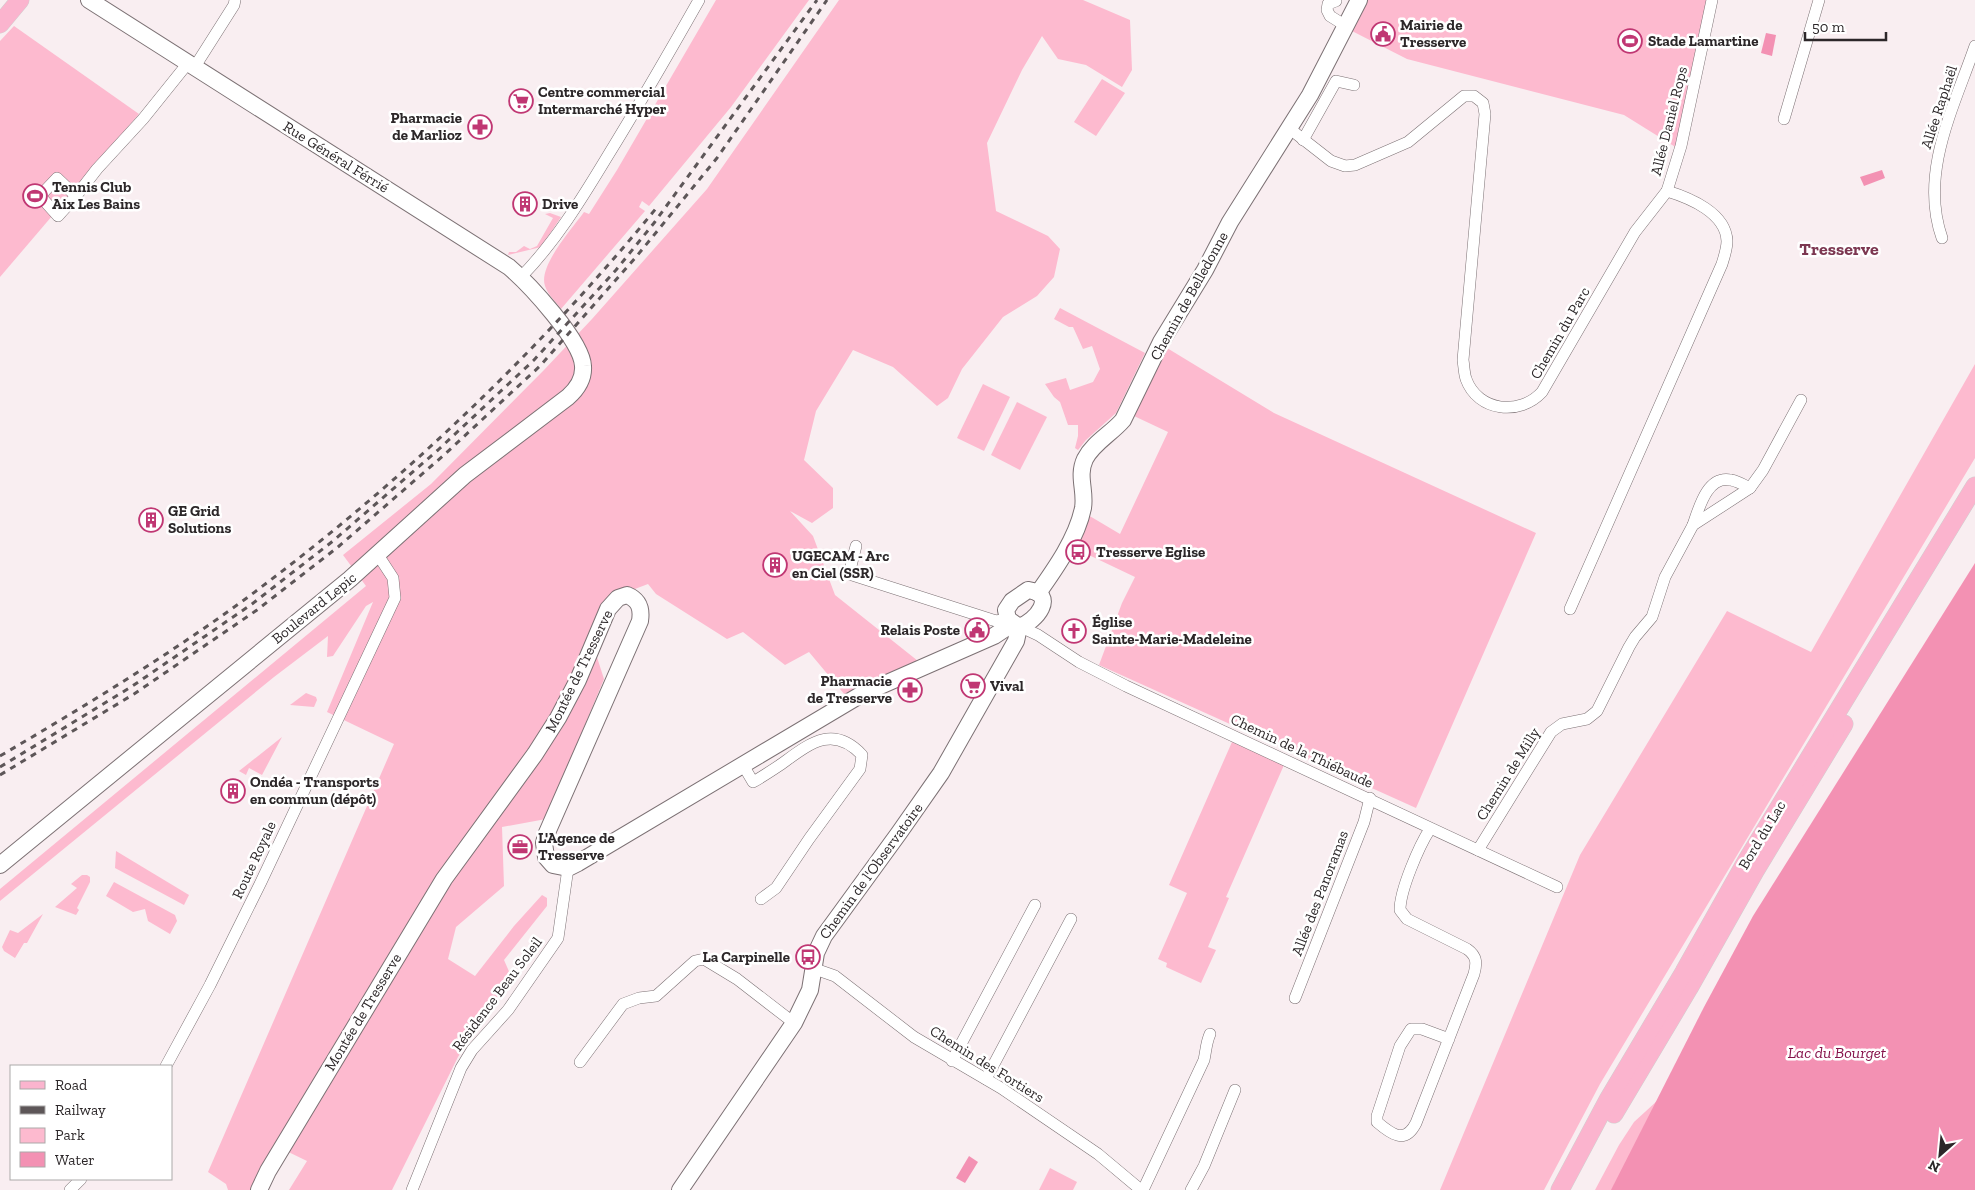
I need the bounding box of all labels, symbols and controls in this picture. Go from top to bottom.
scale bar [1805,10,1886,42]
place label: Mairie de Tresserve [1400,16,1466,51]
text: 50 m [1812,18,1845,36]
public building icon: Mairie de Tresserve [1370,21,1396,47]
sports icon: Stade Lamartine [1617,28,1643,54]
place label: Stade Lamartine [1648,32,1758,50]
street label: Allée Raphaël [1917,63,1961,151]
street label: Allée Daniel Rops [1647,65,1691,177]
place label: Centre commercial Intermarché Hyper [538,83,667,118]
supermarket icon: Centre commercial Intermarché Hyper [508,88,534,114]
place label: Pharmacie de Marlioz [391,109,462,144]
pharmacy icon: Pharmacie de Marlioz [467,114,493,140]
street label: Rue Général Férrié [280,117,392,197]
place label: Tennis Club Aix Les Bains [52,178,140,213]
sports icon: Tennis Club Aix Les Bains [22,183,48,209]
building icon: Drive [512,191,538,217]
place label: Drive [542,195,578,213]
street label: Chemin de Belledonne [1146,229,1232,363]
district label: Tresserve [1799,238,1879,260]
street label: Chemin du Parc [1526,284,1594,382]
place label: GE Grid Solutions [168,502,231,537]
building icon: GE Grid Solutions [138,507,164,533]
bus stop icon: Tresserve Eglise [1065,539,1091,565]
place label: Tresserve Eglise [1096,543,1205,561]
place label: UGECAM - Arc en Ciel (SSR) [792,547,889,582]
building icon: UGECAM - Arc en Ciel (SSR) [762,552,788,578]
street label: Boulevard Lepic [268,568,360,648]
street label: Montée de Tresserve [542,607,616,735]
place label: Église Sainte-Marie-Madeleine [1092,613,1252,648]
public building icon: Relais Poste [964,617,990,643]
church icon: Église Sainte-Marie-Madeleine [1061,618,1087,644]
place label: Relais Poste [881,621,960,639]
place label: Pharmacie de Tresserve [807,672,892,707]
supermarket icon: Vival [960,673,986,699]
pharmacy icon: Pharmacie de Tresserve [897,677,923,703]
place label: Vival [990,677,1024,695]
street label: Chemin de la Thiébaude [1228,710,1376,792]
street label: Chemin de Milly [1472,724,1544,824]
place label: Ondéa - Transports en commun (dépôt) [250,773,379,808]
building icon: Ondéa - Transports en commun (dépôt) [220,778,246,804]
street label: Bord du Lac [1734,797,1790,873]
street label: Chemin de l'Observatoire [815,799,927,943]
street label: Route Royale [228,818,280,902]
street label: Allée des Panoramas [1288,828,1352,958]
place label: L'Agence de Tresserve [538,829,615,864]
office icon: L'Agence de Tresserve [507,834,533,860]
street label: Résidence Beau Soleil [448,933,546,1055]
bus stop icon: La Carpinelle [795,944,821,970]
place label: La Carpinelle [702,948,790,966]
street label: Montée de Tresserve [321,950,405,1074]
street label: Chemin des Fortiers [927,1022,1047,1106]
water label: Lac du Bourget [1788,1043,1887,1062]
legend [10,1065,172,1180]
text: Road [55,1076,88,1094]
text: Railway [55,1101,106,1119]
text: Park [55,1126,85,1144]
north arrow [1915,1130,1965,1180]
text: Water [55,1151,95,1169]
text: N [1925,1156,1943,1176]

